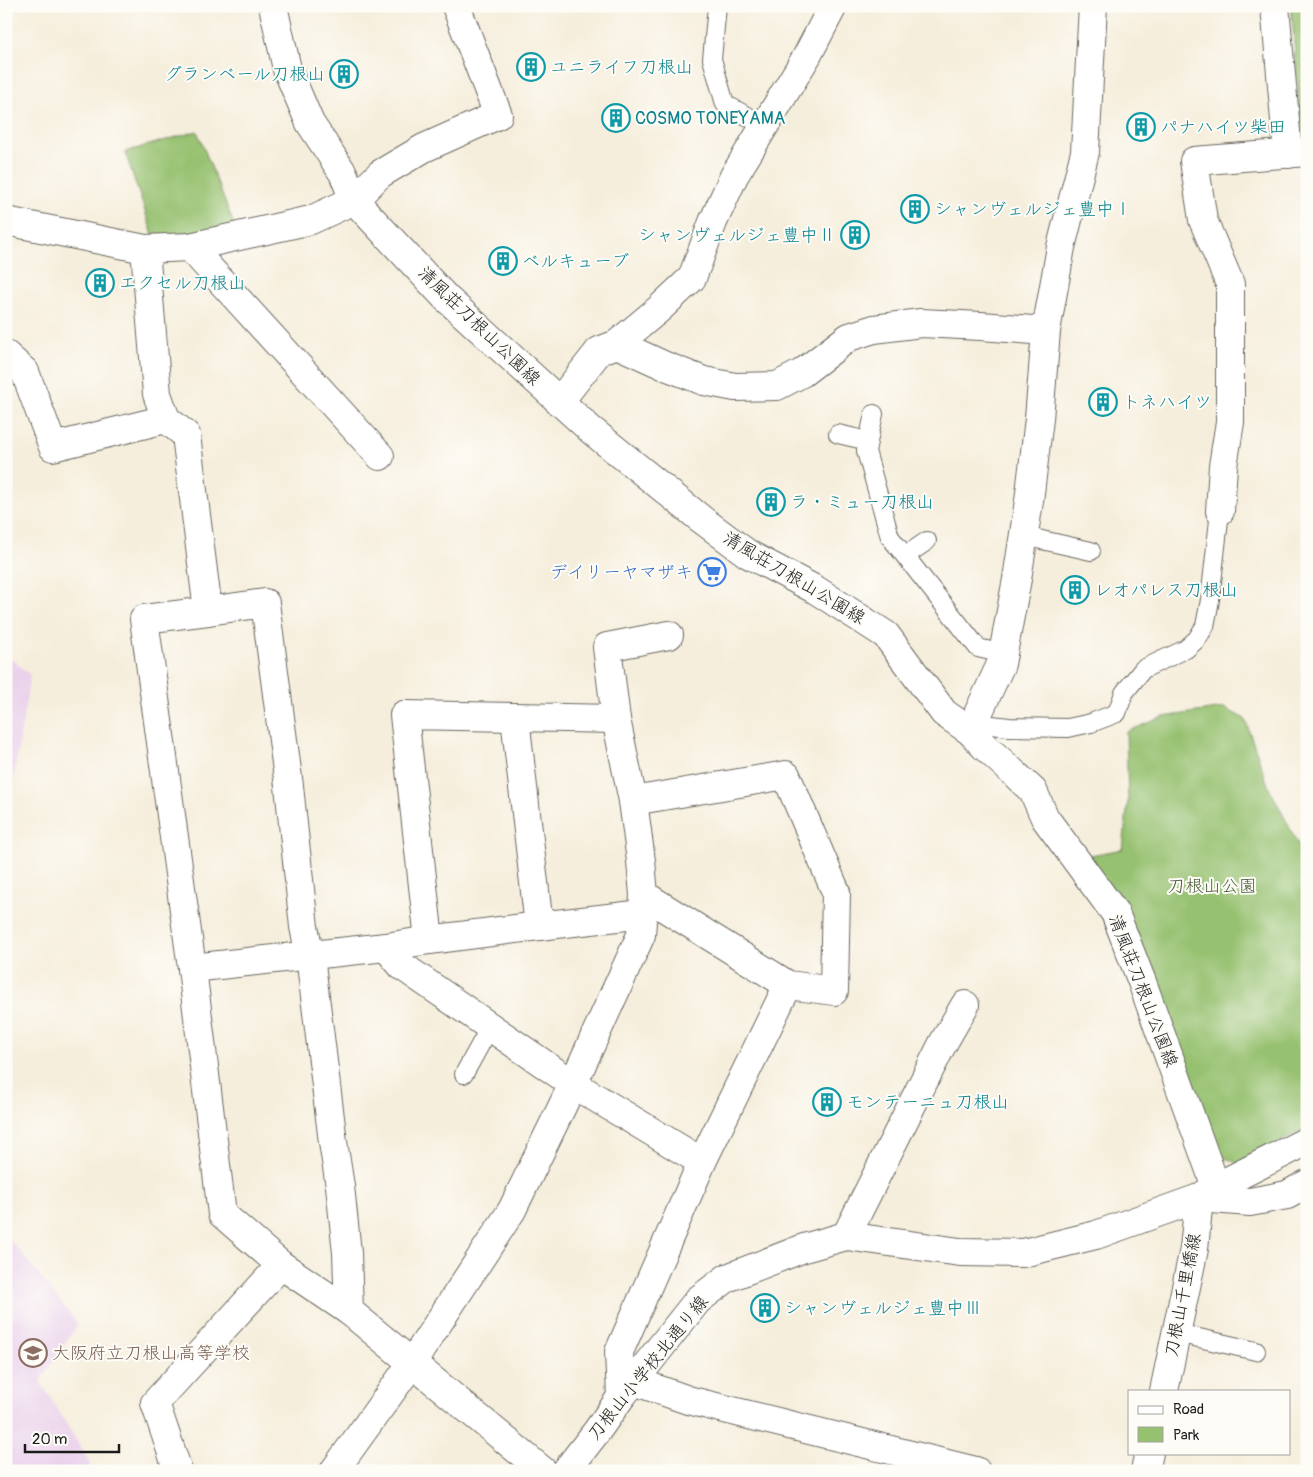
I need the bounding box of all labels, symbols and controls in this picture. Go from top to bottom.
building icon: ユニライフ刀根山 [516,52,546,82]
place label: ユニライフ刀根山 [550,56,693,79]
building icon: グランベール刀根山 [329,59,359,89]
place label: グランベール刀根山 [164,63,325,86]
building icon: COSMO TONEYAMA [601,103,631,133]
place label: COSMO TONEYAMA [635,107,786,130]
building icon: パナハイツ柴田 [1126,112,1156,142]
place label: パナハイツ柴田 [1160,116,1286,139]
building icon: シャンヴェルジェ豊中Ⅰ [900,194,930,224]
place label: シャンヴェルジェ豊中Ⅰ [934,198,1132,221]
building icon: シャンヴェルジェ豊中Ⅱ [840,220,870,250]
place label: シャンヴェルジェ豊中Ⅱ [638,224,836,247]
building icon: ベルキューブ [488,246,518,276]
place label: ベルキューブ [522,250,629,273]
street label: 清風荘刀根山公園線 [413,261,545,391]
building icon: エクセル刀根山 [85,268,115,298]
place label: エクセル刀根山 [119,272,246,295]
building icon: トネハイツ [1088,387,1118,417]
place label: トネハイツ [1122,391,1212,414]
building icon: ラ・ミュー刀根山 [756,487,786,517]
place label: ラ・ミュー刀根山 [790,491,934,514]
street label: 清風荘刀根山公園線 [719,526,869,630]
supermarket icon: デイリーヤマザキ [697,557,727,587]
place label: デイリーヤマザキ [550,561,693,584]
building icon: レオパレス刀根山 [1060,575,1090,605]
place label: レオパレス刀根山 [1094,579,1238,602]
park label: 刀根山公園 [1167,875,1257,898]
street label: 清風荘刀根山公園線 [1103,911,1183,1071]
building icon: モンテーニュ刀根山 [812,1087,842,1117]
place label: モンテーニュ刀根山 [846,1091,1009,1114]
street label: 刀根山千里橋線 [1160,1231,1206,1359]
street label: 刀根山小学校北通り線 [582,1291,714,1445]
building icon: シャンヴェルジェ豊中Ⅲ [750,1293,780,1323]
place label: シャンヴェルジェ豊中Ⅲ [784,1297,982,1320]
school or university icon: 大阪府立刀根山高等学校 [18,1338,48,1368]
place label: 大阪府立刀根山高等学校 [52,1342,250,1365]
legend [1128,1390,1290,1454]
text: Road [1173,1400,1204,1419]
scale bar [25,1422,119,1454]
text: Park [1173,1426,1200,1445]
text: 20 m [32,1430,67,1449]

